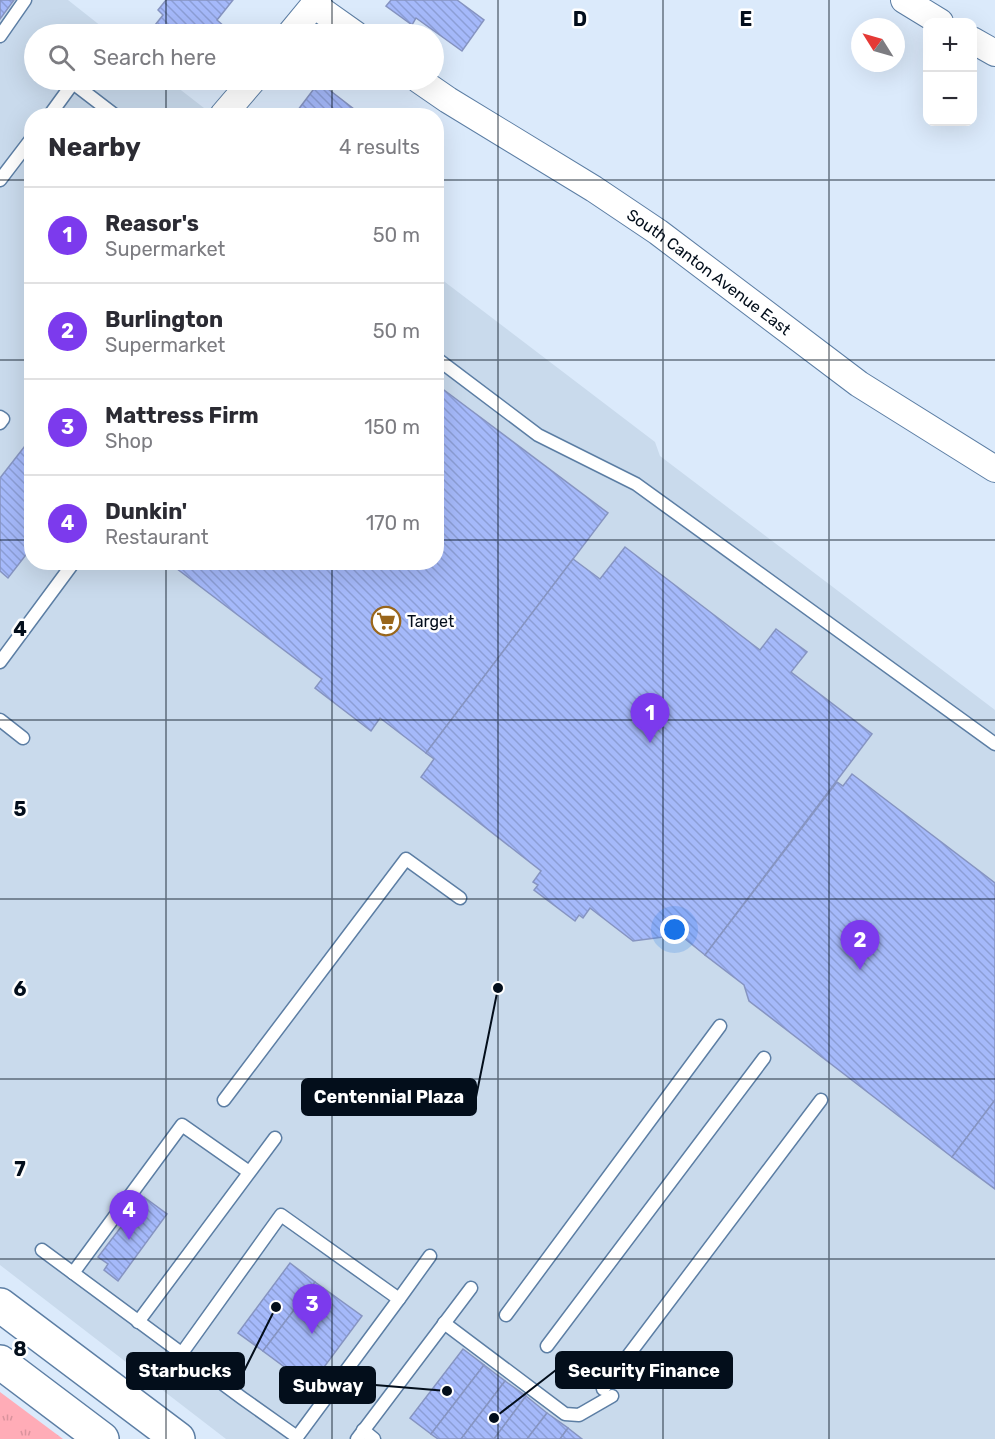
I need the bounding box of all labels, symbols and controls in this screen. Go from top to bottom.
text: D [573,7,587,31]
text: E [740,7,752,31]
north arrow [851,18,905,72]
map controls [923,18,977,126]
button: + [923,18,977,72]
search box [24,24,444,90]
icon: search [45,41,78,74]
text: Search here [93,44,216,71]
button: − [923,72,977,126]
text: Nearby [48,132,141,163]
text: 4 results [339,135,420,159]
street label: South Canton Avenue East [623,205,795,339]
text: Reasor's [105,210,199,237]
text: 1 [63,223,72,247]
text: 50 m [373,223,420,247]
text: Supermarket [105,237,225,261]
text: Burlington [105,306,223,333]
text: 2 [61,319,74,343]
text: 50 m [373,319,420,343]
text: Supermarket [105,333,225,357]
text: Mattress Firm [105,402,259,429]
text: 3 [61,415,74,439]
text: 150 m [364,415,420,439]
text: Shop [105,429,153,453]
text: Dunkin' [105,498,187,525]
text: 4 [61,511,74,535]
text: 170 m [366,511,420,535]
text: Restaurant [105,525,209,549]
supermarket icon: Target [370,605,402,637]
place label: Target [407,612,454,631]
text: 4 [13,617,27,641]
pin: 1 [630,694,670,743]
text: 5 [14,797,27,821]
your location [660,915,689,944]
pin: 2 [840,920,880,970]
text: 6 [13,977,27,1001]
callout: Centennial Plaza [302,1079,476,1115]
text: Centennial Plaza [314,1086,464,1108]
text: 7 [14,1157,26,1181]
pin: 4 [110,1190,148,1240]
pin: 3 [292,1284,332,1334]
text: 8 [13,1337,27,1361]
callout: Security Finance [556,1352,732,1388]
callout: Starbucks [127,1353,244,1389]
text: Starbucks [139,1360,232,1382]
text: Security Finance [568,1360,720,1382]
callout: Subway [280,1367,375,1403]
text: Subway [293,1375,363,1397]

